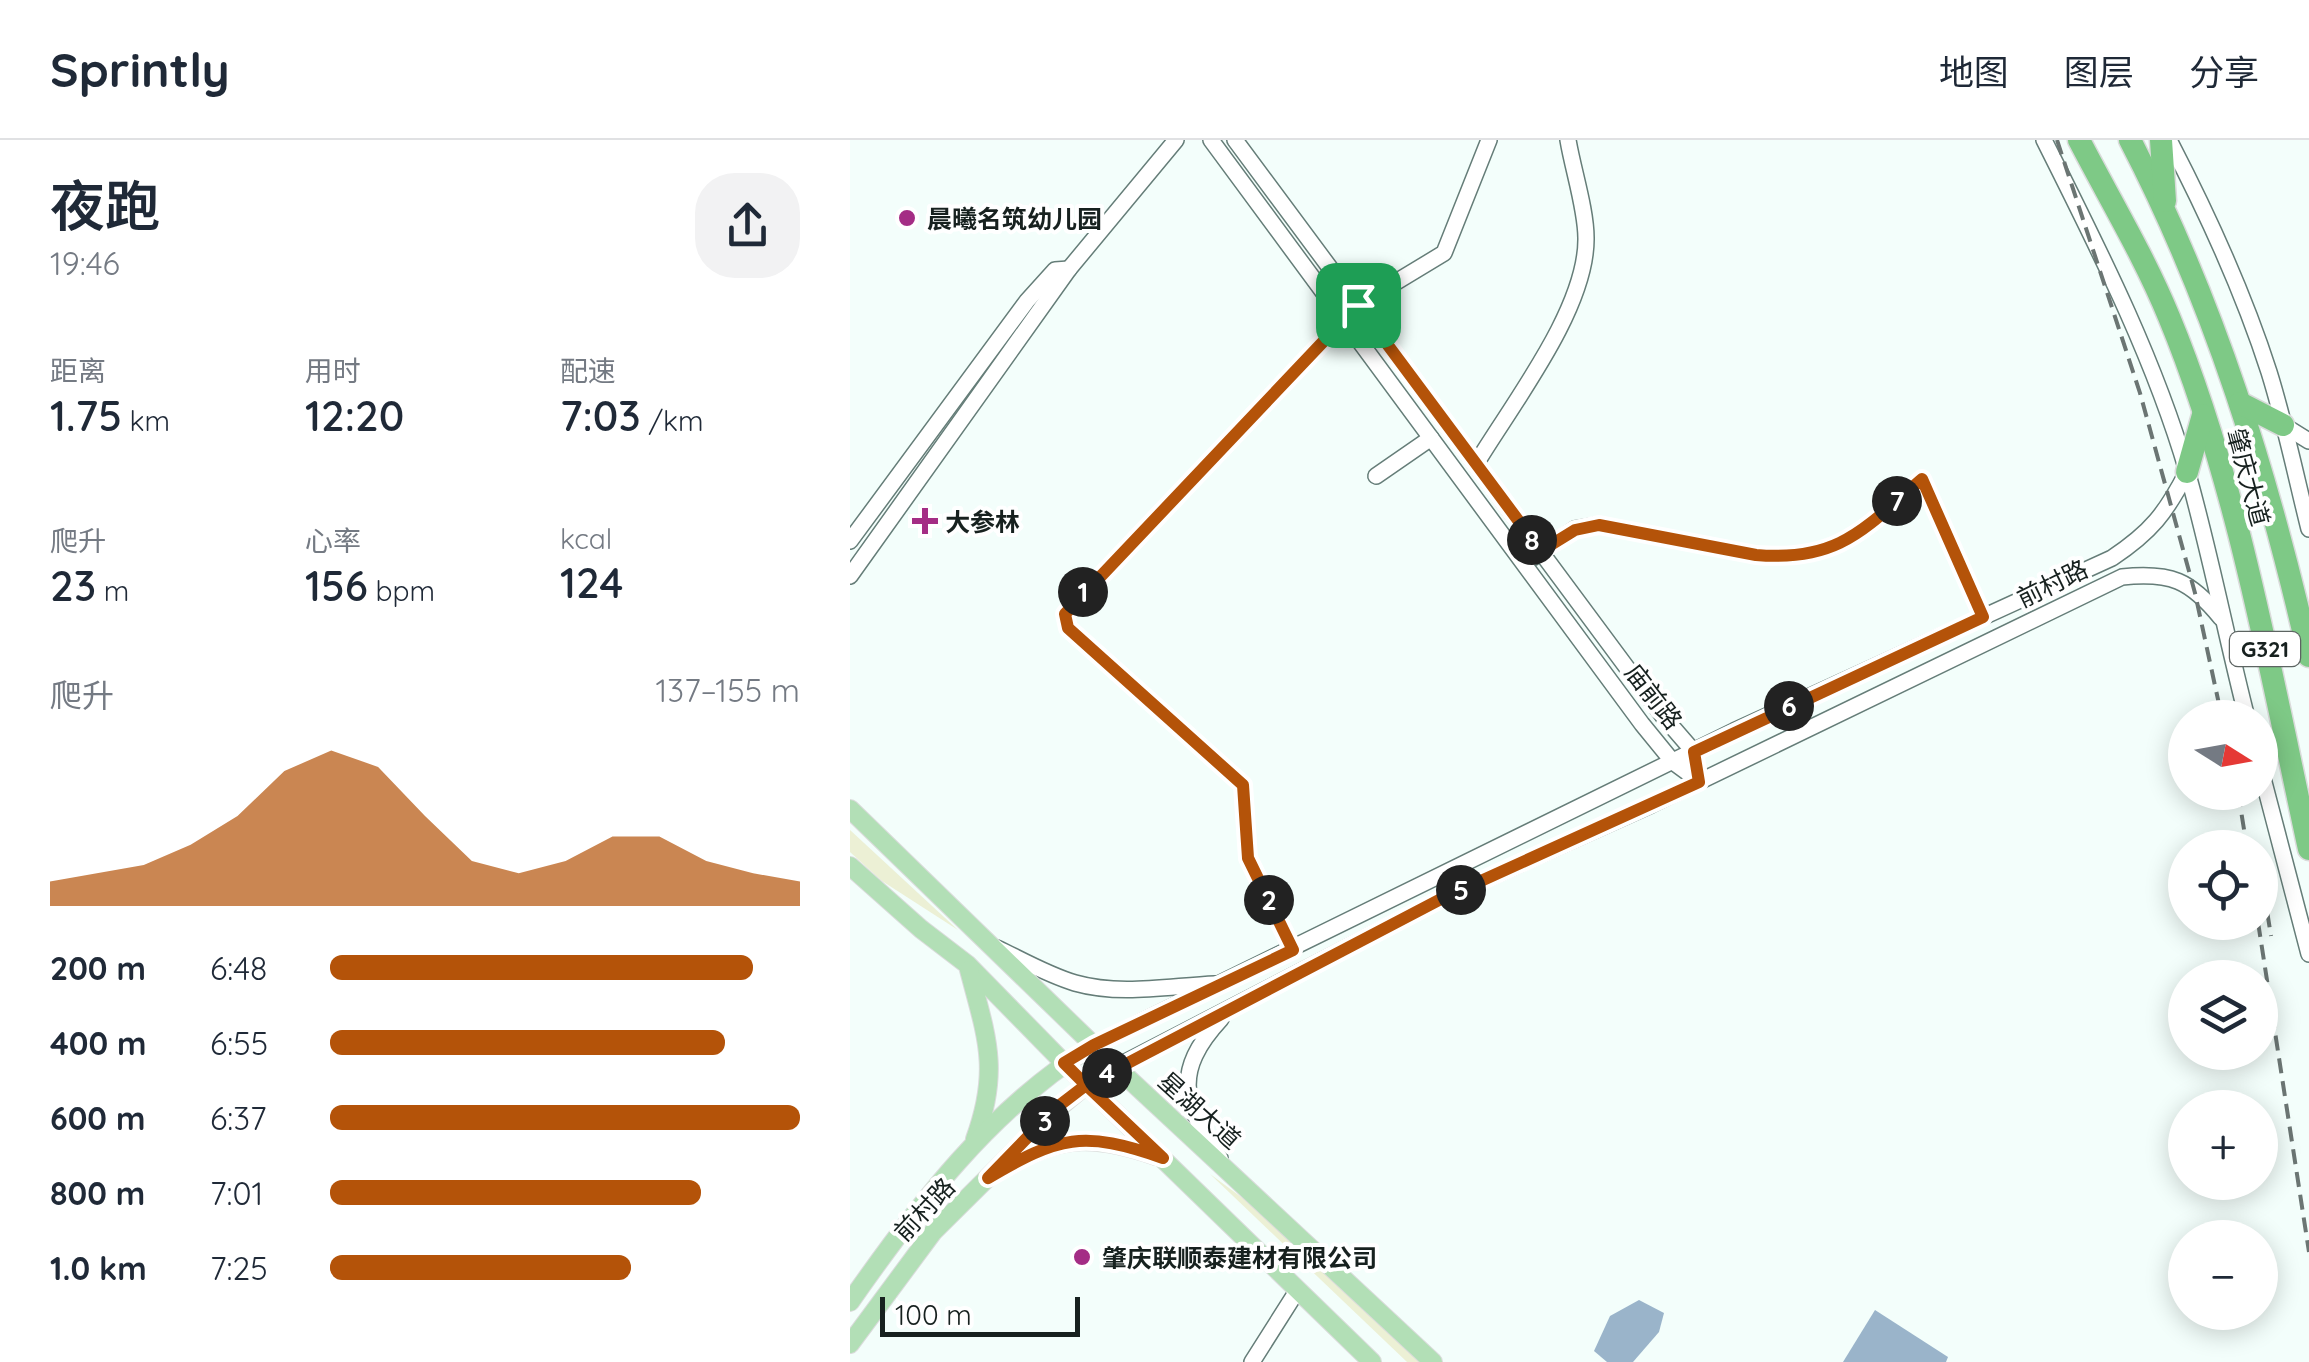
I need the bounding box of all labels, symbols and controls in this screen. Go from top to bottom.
text: Sprintly [50,39,230,99]
text: 地图 [1939,50,2009,94]
text: 图层 [2064,50,2134,94]
text: 分享 [2189,50,2259,94]
text: 夜跑 [50,171,160,240]
button: share [695,173,800,278]
place label: 晨曦名筑幼儿园 [927,203,1102,234]
marker: 晨曦名筑幼儿园 [896,207,918,229]
text: 19:46 [50,243,120,283]
pin [1316,263,1401,348]
icon: arrive [1331,278,1386,333]
text: 距离 [50,353,106,388]
text: 用时 [305,353,361,388]
text: 配速 [560,353,616,388]
text: 1.75 [50,389,122,442]
text: 12:20 [305,389,404,442]
text: 7:03 [560,389,641,442]
text: km [122,403,170,438]
text: /km [641,403,704,438]
street label: 肇庆大道 [2221,425,2277,529]
pin: 7 [1872,476,1922,526]
text: 7 [1889,483,1905,518]
place label: 大参林 [945,506,1020,537]
marker: 大参林 [914,510,936,532]
pin: 8 [1507,515,1557,565]
text: kcal [560,521,612,556]
text: 8 [1524,522,1540,557]
text: 爬升 [50,523,106,558]
text: 心率 [305,523,361,558]
street label: 前村路 [2011,553,2093,613]
text: 124 [560,556,623,609]
text: 23 [50,559,96,612]
text: 156 [305,559,368,612]
pin: 1 [1058,567,1108,617]
text: m [96,573,129,608]
text: bpm [368,573,435,608]
text: 1 [1078,574,1088,609]
road number: G321 [2230,632,2300,666]
street label: 庙前路 [1619,657,1689,735]
text: 137–155 m [656,670,800,710]
text: 爬升 [50,675,114,715]
pin: 6 [1764,681,1814,731]
text: 6 [1781,688,1797,723]
north arrow [2168,700,2278,810]
map controls [2168,700,2278,1330]
button: locate [2168,830,2278,940]
pin: 5 [1436,865,1486,915]
text: 5 [1453,872,1469,907]
pin: 2 [1244,875,1294,925]
text: 2 [1261,882,1277,917]
text: 200 m [50,948,146,988]
text: 6:48 [210,948,267,988]
button: layers [2168,960,2278,1070]
text: 400 m [50,1023,147,1063]
text: 6:55 [210,1023,268,1063]
pin: 4 [1082,1048,1132,1098]
text: 4 [1099,1055,1115,1090]
street label: 星湖大道 [1152,1065,1248,1155]
button: + [2168,1090,2278,1200]
pin: 3 [1020,1096,1070,1146]
text: 600 m [50,1098,145,1138]
text: 6:37 [210,1098,266,1138]
text: 3 [1037,1103,1053,1138]
street label: 前村路 [887,1171,961,1247]
text: 800 m [50,1173,145,1213]
text: 7:01 [210,1173,263,1213]
button: − [2168,1220,2278,1330]
place label: 肇庆联顺泰建材有限公司 [1102,1242,1377,1273]
marker: 肇庆联顺泰建材有限公司 [1071,1246,1093,1268]
text: 1.0 km [50,1248,147,1288]
text: 7:25 [210,1248,268,1288]
scale bar [880,1292,1080,1336]
text: 100 m [895,1297,972,1332]

